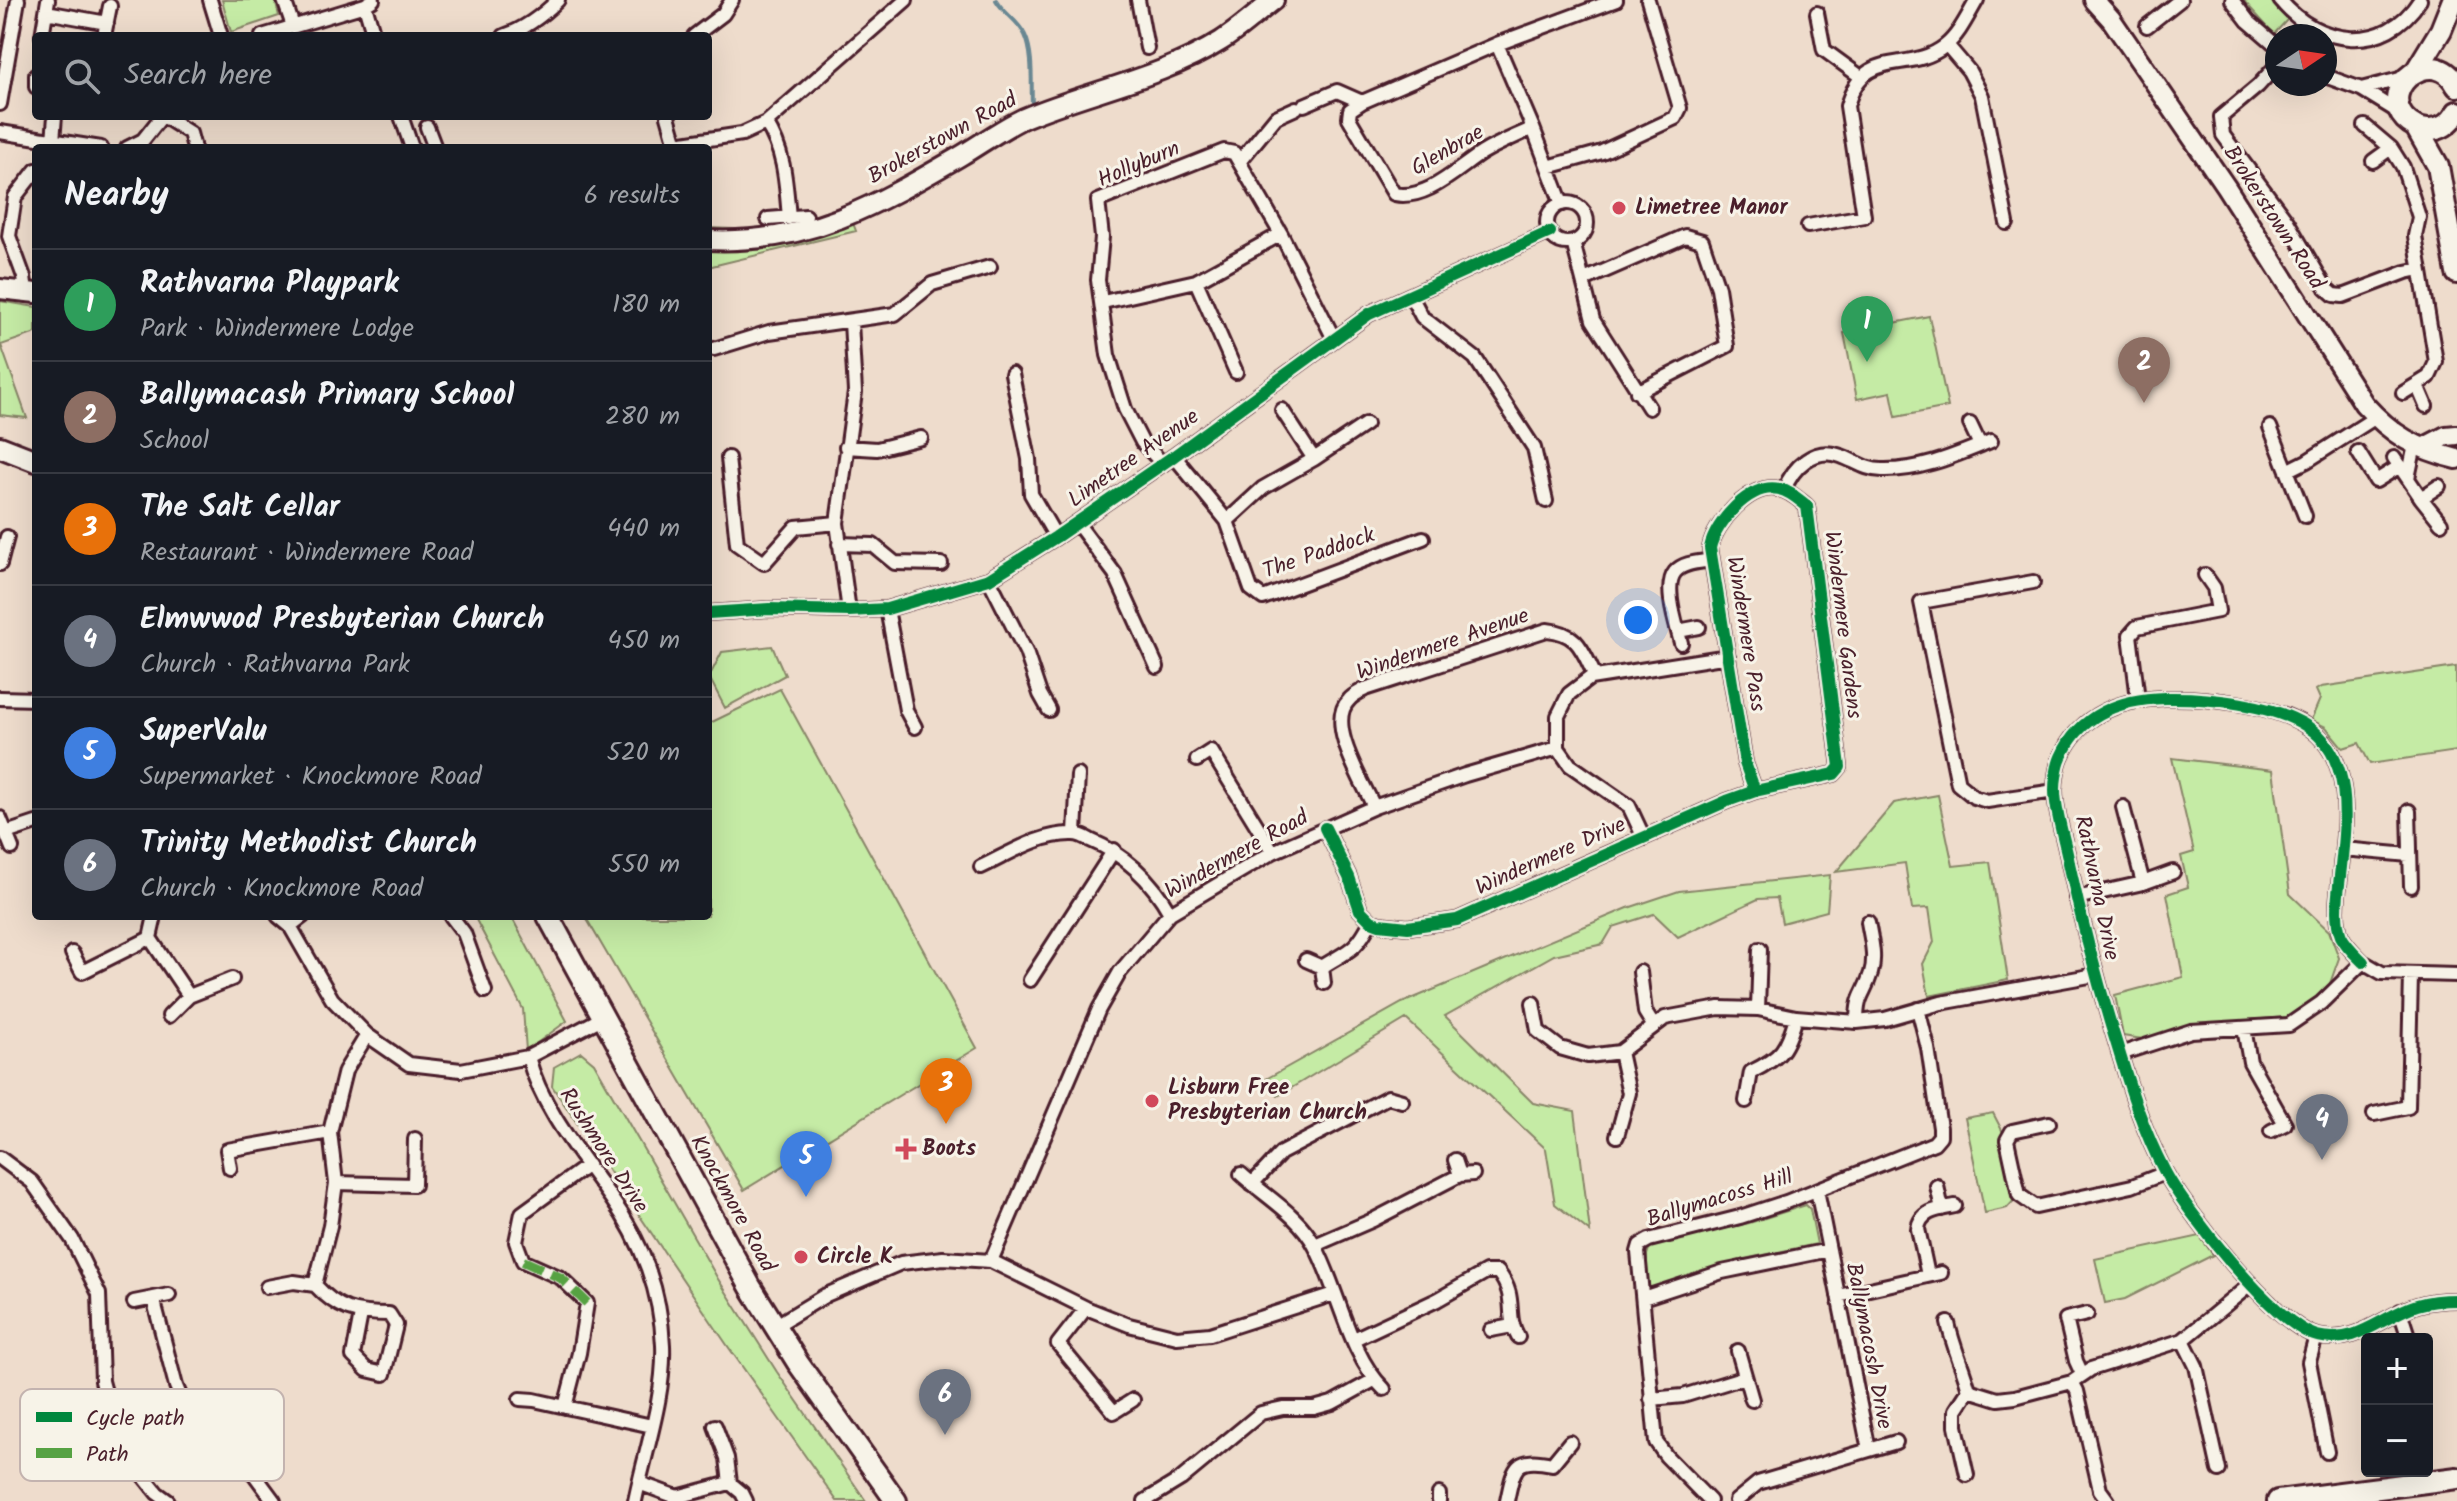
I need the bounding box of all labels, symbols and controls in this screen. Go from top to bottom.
north arrow [2265,24,2337,96]
search box [32,32,712,120]
text: Search here [124,52,272,100]
icon: search [60,54,104,98]
street label: Brokerstown Road [862,83,1025,195]
street label: Glenbrae [1405,116,1491,186]
street label: Hollyburn [1092,132,1186,198]
street label: Brokerstown Road [2213,139,2333,298]
text: Nearby [64,169,169,223]
text: 6 results [584,175,680,217]
place label: Limetree Manor [1635,191,1788,226]
marker: Limetree Manor [1610,199,1628,217]
text: Rathvarna Playpark [140,260,398,308]
text: 1 [86,284,94,326]
text: 180 m [612,284,680,326]
pin: 1 [1841,296,1893,362]
text: Park · Windermere Lodge [140,308,414,350]
pin: 2 [2118,337,2170,403]
text: Ballymacash Primary School [140,372,514,420]
text: 2 [82,396,98,438]
text: 280 m [605,396,680,438]
street label: Limetree Avenue [1061,400,1207,517]
text: School [140,420,209,462]
text: The Salt Cellar [140,484,340,532]
text: 3 [83,508,97,550]
text: 440 m [607,508,680,550]
street label: The Paddock [1258,518,1380,590]
street label: Windermere Gardens [1813,529,1871,721]
text: Restaurant · Windermere Road [140,532,473,574]
street label: Windermere Pass [1715,554,1775,715]
text: Elmwwod Presbyterian Church [140,596,544,644]
street label: Windermere Avenue [1352,599,1534,691]
your location [1618,600,1658,640]
text: 4 [83,620,97,662]
text: 450 m [608,620,680,662]
text: Church · Rathvarna Park [140,644,410,686]
text: SuperValu [140,708,267,756]
text: 5 [83,732,97,774]
text: 520 m [607,732,680,774]
text: Supermarket · Knockmore Road [140,756,482,798]
street label: Windermere Road [1159,800,1316,909]
street label: Windermere Drive [1470,808,1632,906]
street label: Rathvarna Drive [2064,812,2128,964]
text: Trinity Methodist Church [140,820,477,868]
text: 6 [83,844,97,886]
text: 550 m [608,844,680,886]
text: Church · Knockmore Road [140,868,423,910]
pin: 3 [920,1058,972,1124]
place label: Lisburn Free Presbyterian Church [1168,1071,1367,1131]
street label: Rushmore Drive [549,1081,657,1221]
marker: Lisburn Free Presbyterian Church [1143,1092,1161,1110]
pin: 4 [2296,1094,2348,1160]
street label: Knockmore Road [680,1129,785,1280]
pin: 5 [780,1131,832,1197]
place label: Boots [922,1132,977,1167]
marker: Boots [897,1140,915,1158]
street label: Ballymacoss Hill [1643,1160,1798,1238]
place label: Circle K [817,1240,893,1275]
marker: Circle K [792,1248,810,1266]
street label: Ballymacosh Drive [1835,1260,1901,1432]
map controls [2361,1333,2433,1477]
button: + [2361,1333,2433,1405]
pin: 6 [919,1369,971,1435]
legend [20,1389,284,1481]
text: Cycle path [86,1402,185,1437]
button: − [2361,1405,2433,1477]
text: Path [86,1438,129,1473]

